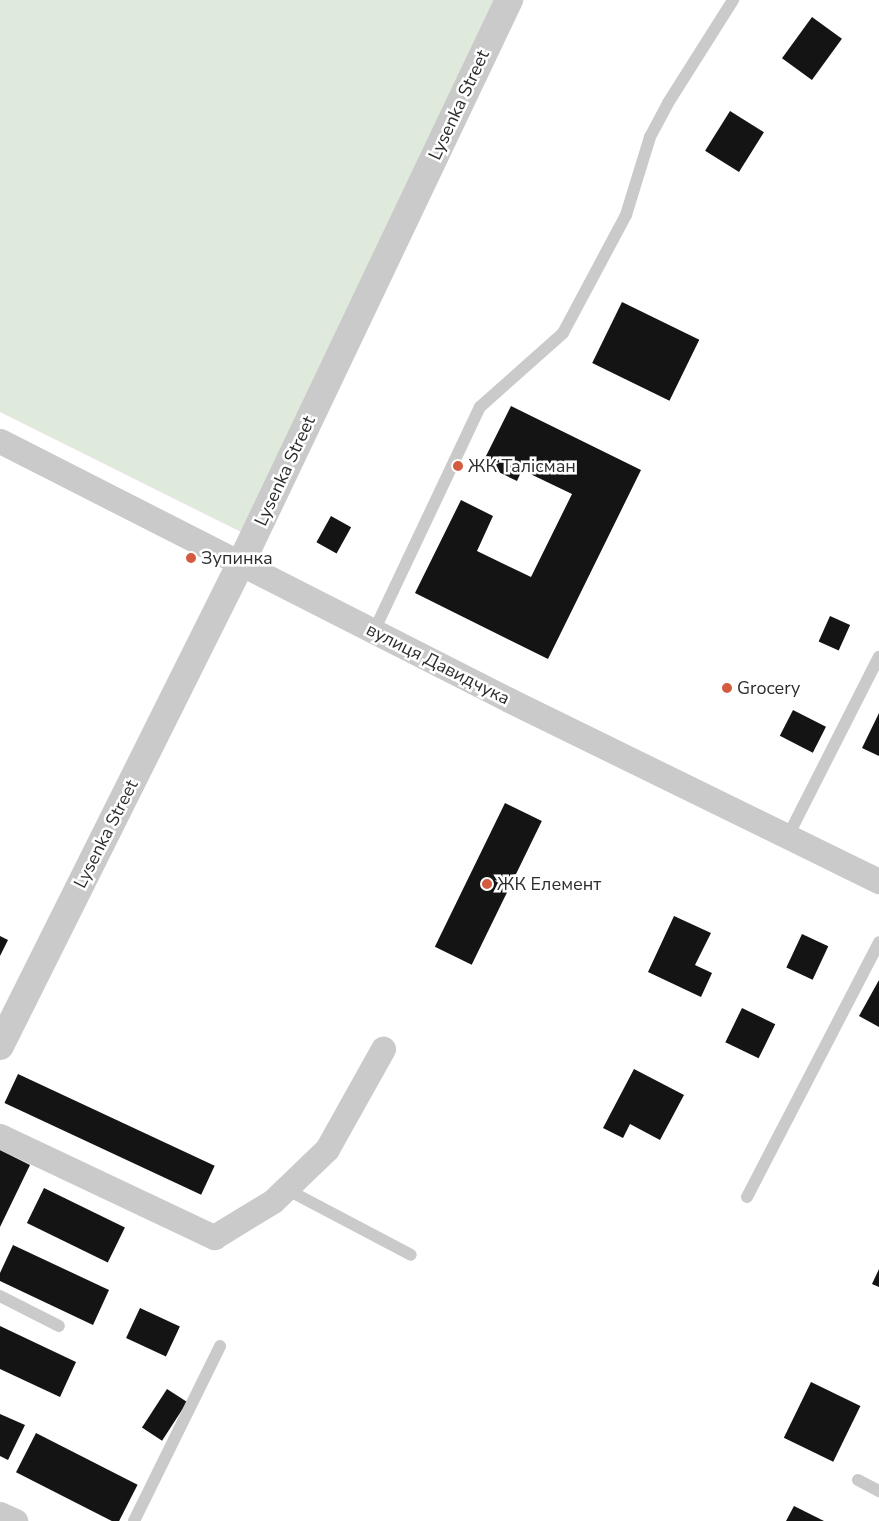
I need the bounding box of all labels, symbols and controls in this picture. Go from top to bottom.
street label: Lysenka Street [424,47,494,163]
street label: Lysenka Street [250,413,320,529]
place label: ЖК Талiсман [468,455,576,477]
marker: ЖК Талiсман [452,460,464,472]
place label: Зупинка [201,547,273,569]
marker: Зупинка [185,552,197,564]
street label: вулиця Давидчука [363,619,513,709]
place label: Grocery [737,677,800,699]
marker: Grocery [721,682,733,694]
street label: Lysenka Street [69,776,143,892]
place label: ЖК Елемент [497,873,601,895]
marker: ЖК Елемент [481,878,493,890]

